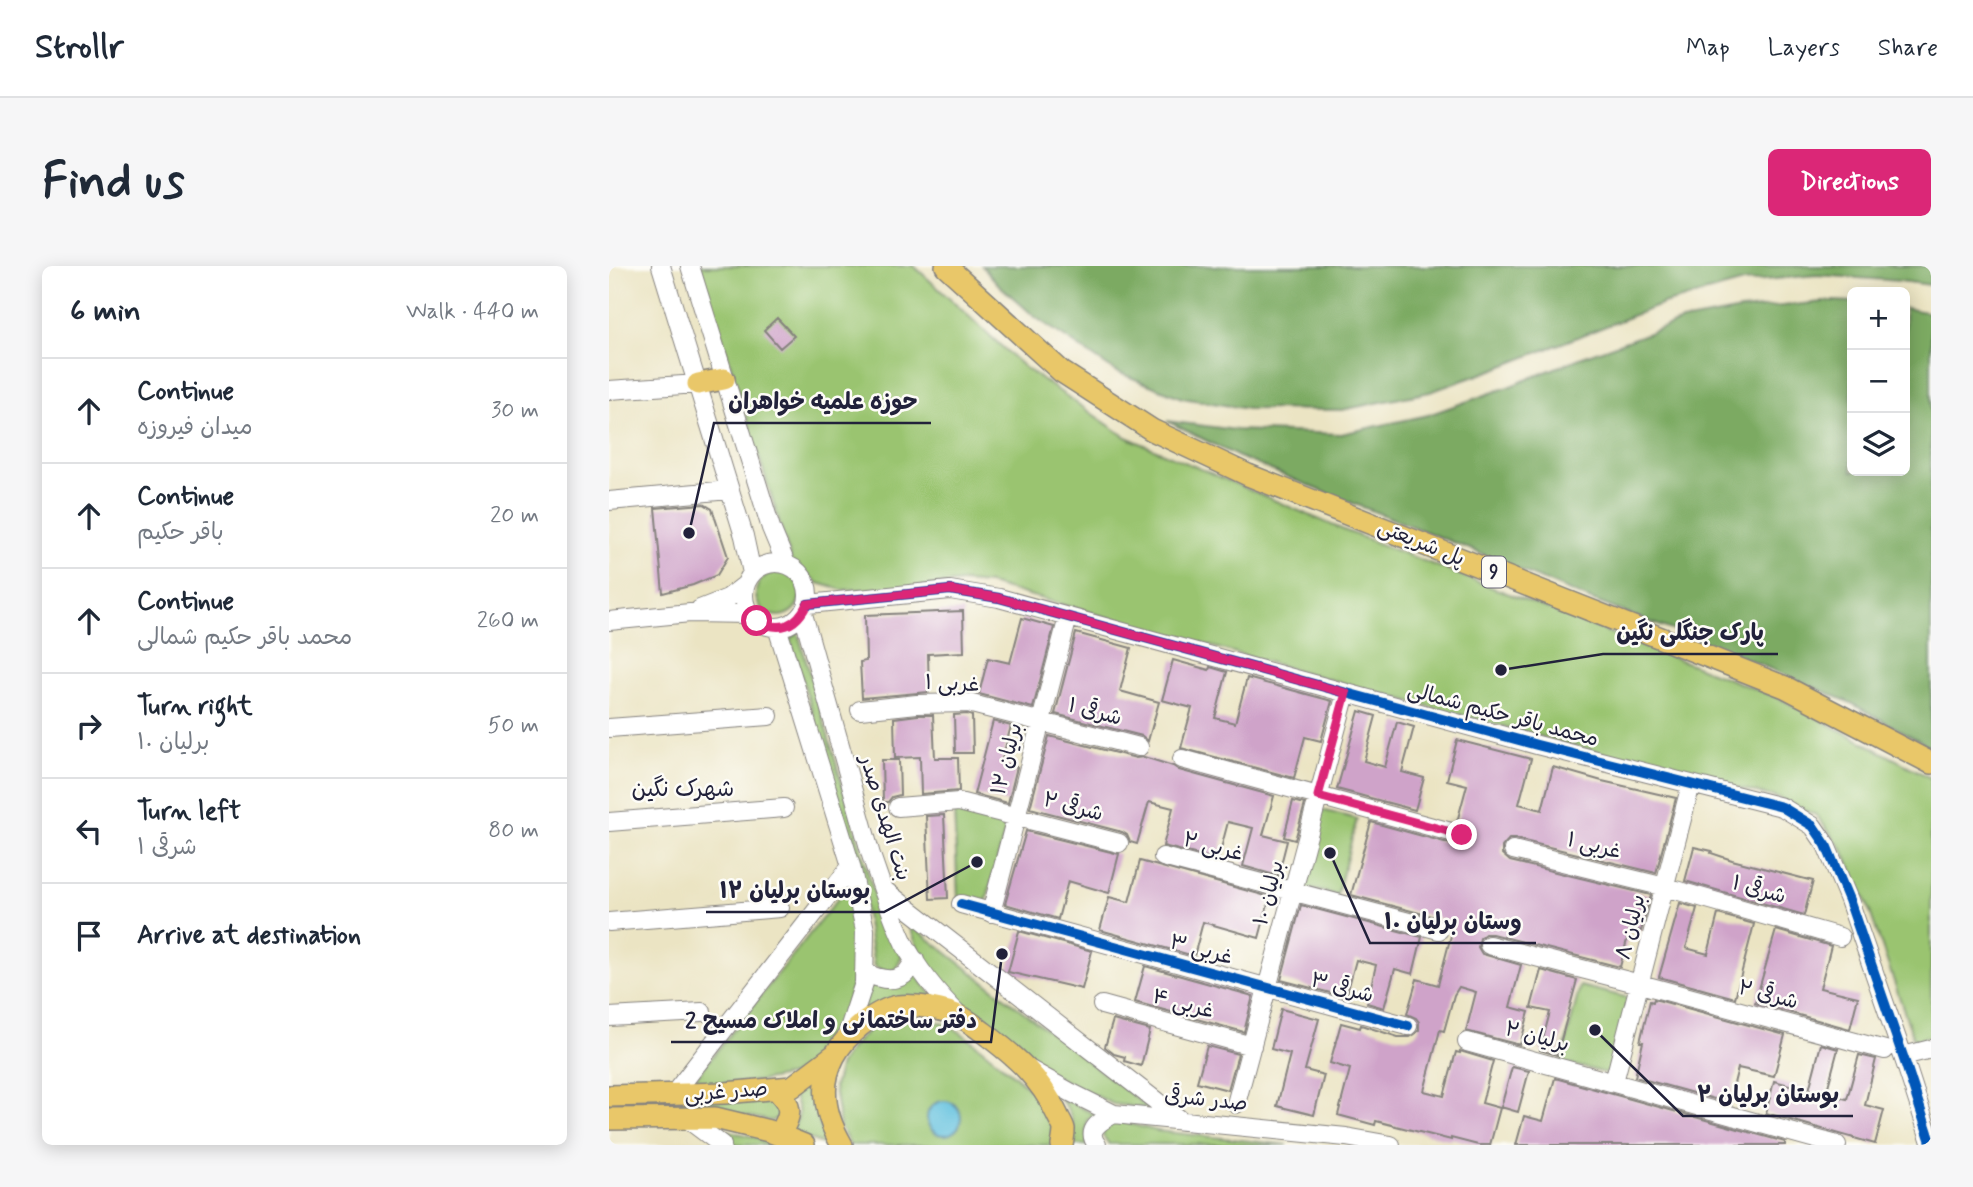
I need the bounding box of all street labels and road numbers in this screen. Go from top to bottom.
street label: پل شریعتی [1373,513,1469,573]
road number: 9 [1482,556,1506,588]
street label: ۱ غربی [924,669,980,699]
street label: محمد باقر حکیم شمالی [1404,676,1602,755]
street label: ۱ شرقی [1065,691,1125,733]
street label: برلیان ۱۲ [985,720,1029,798]
street label: بنت الهدی صدر [852,750,917,884]
street label: ۲ شرقی [1040,786,1106,828]
street label: ۲ غربی [1180,826,1246,868]
street label: ۱ غربی [1564,826,1624,866]
street label: برلیان ۱۰ [1247,857,1291,929]
street label: ۱ شرقی [1729,869,1789,911]
street label: برلیان ۸ [1609,891,1653,963]
street label: ۳ غربی [1166,928,1236,972]
street label: ۳ شرقی [1307,966,1377,1010]
street label: ۲ شرقی [1735,974,1801,1016]
street label: ۴ غربی [1149,982,1217,1026]
street label: برلیان ۲ [1502,1015,1572,1059]
street label: صدر غربی [683,1075,769,1109]
street label: صدر شرقی [1163,1082,1249,1118]

